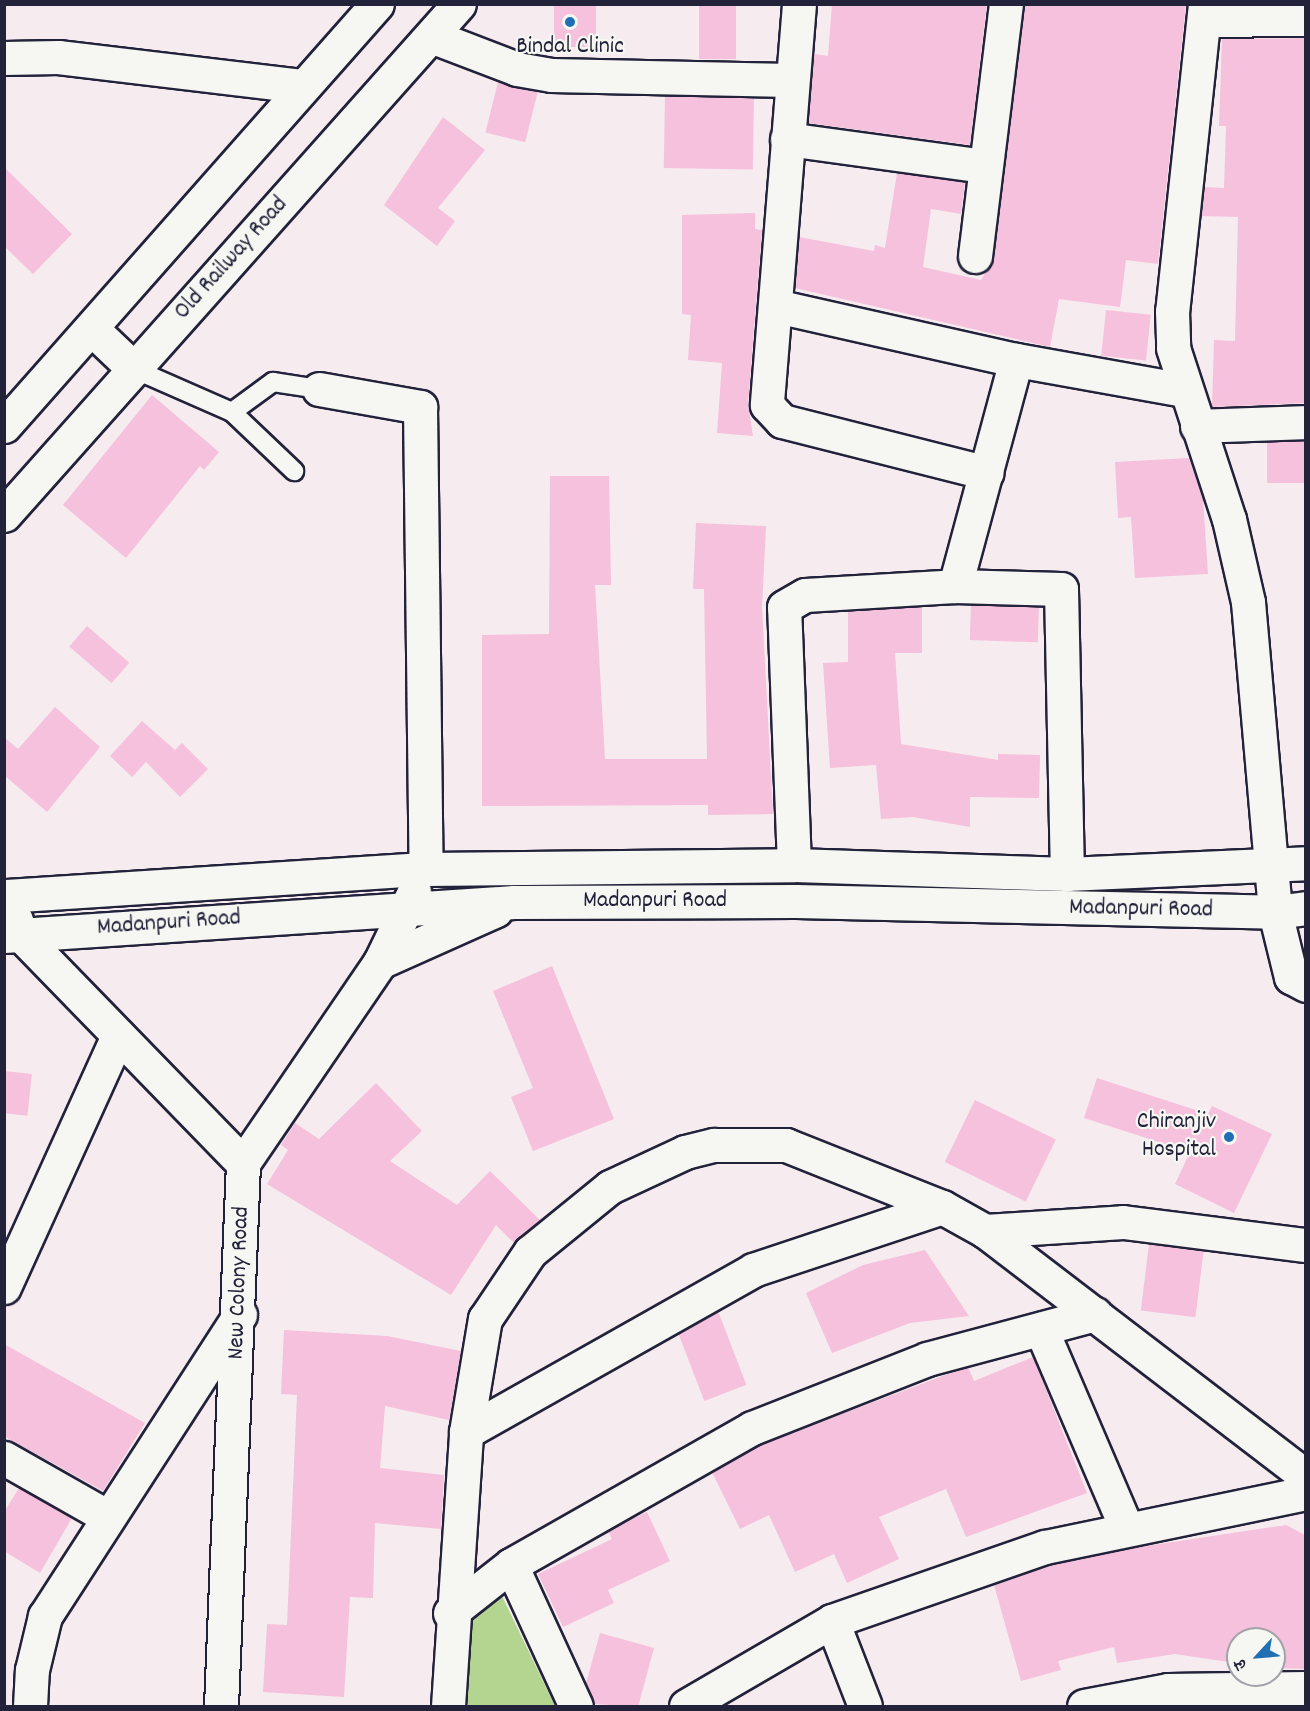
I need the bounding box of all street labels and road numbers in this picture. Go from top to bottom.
street label: Old Railway Road [169,191,295,327]
street label: Madanpuri Road [583,888,727,916]
street label: Madanpuri Road [1069,894,1213,926]
street label: Madanpuri Road [96,905,242,943]
street label: New Colony Road [223,1206,257,1360]

